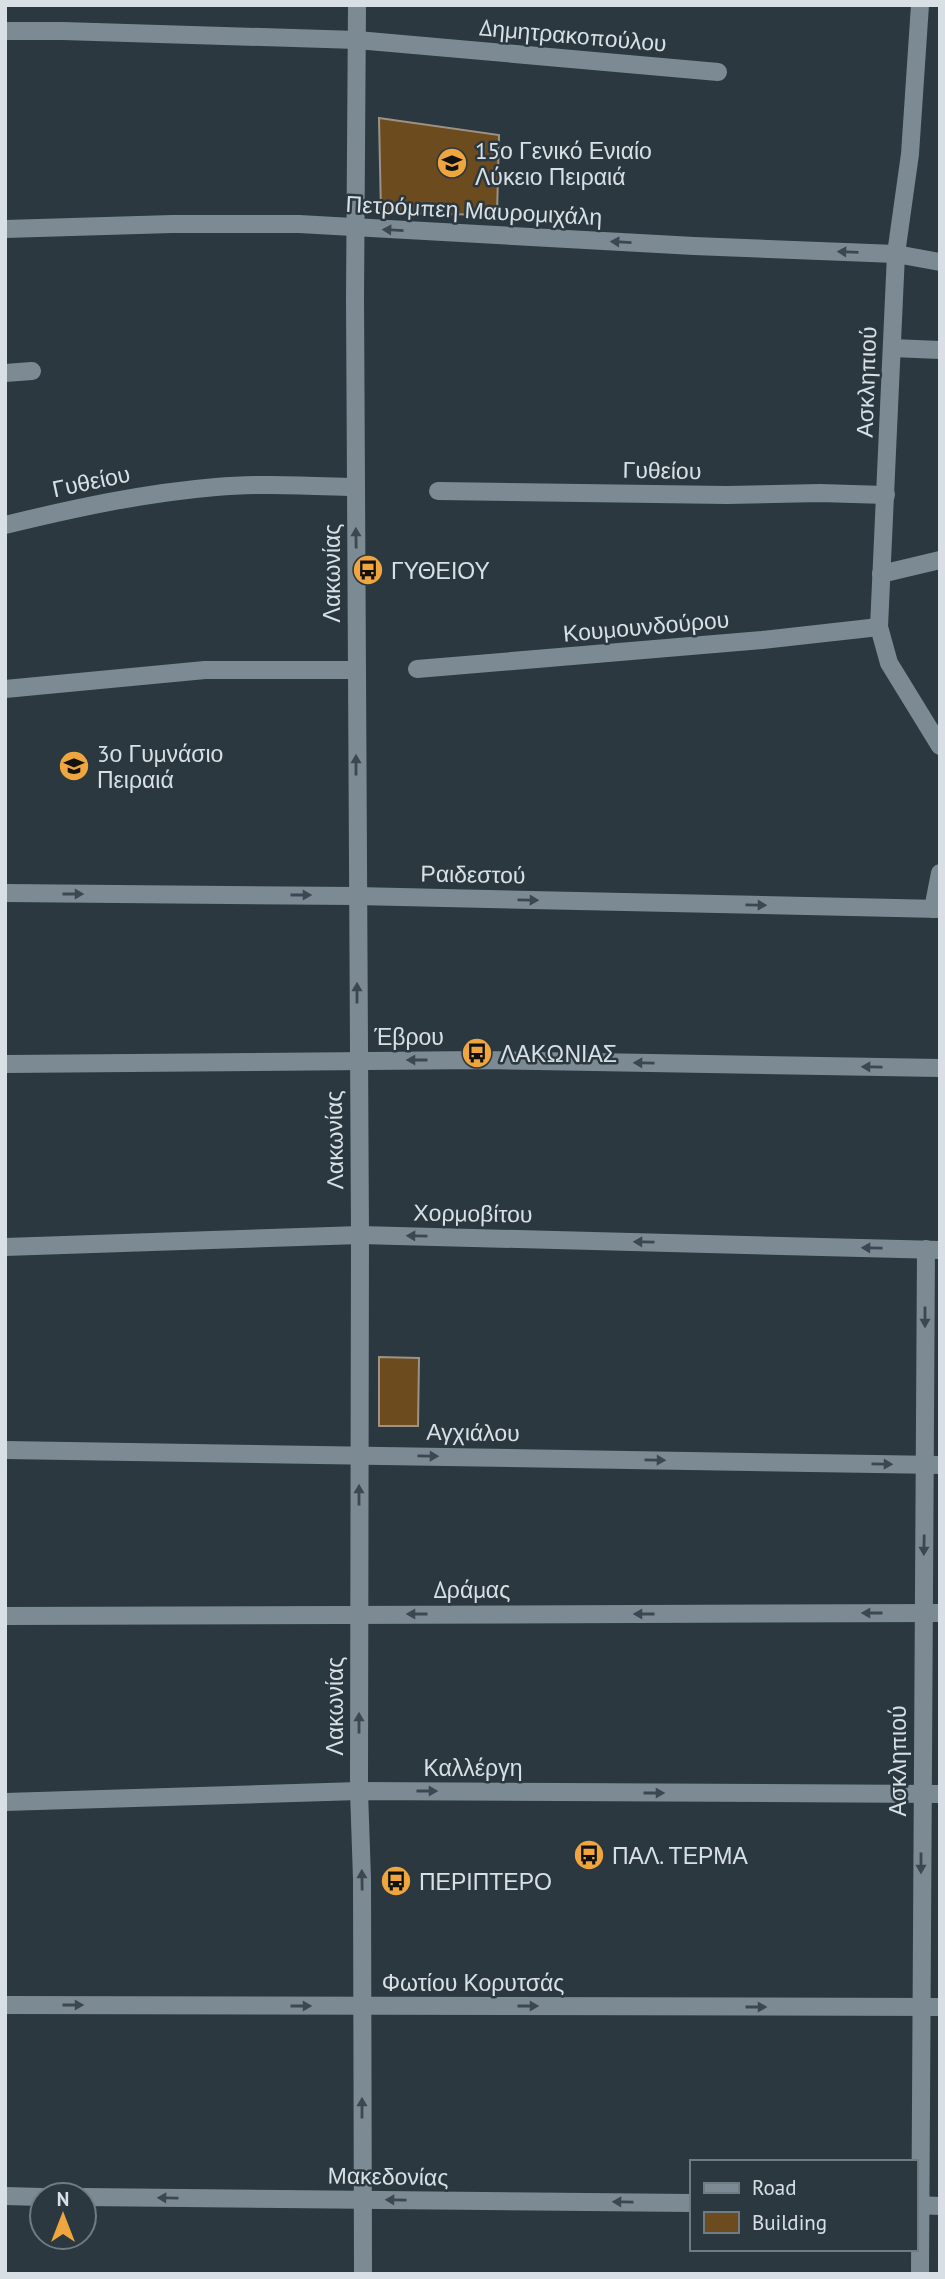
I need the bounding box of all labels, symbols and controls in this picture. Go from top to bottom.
street label: Δημητρακοπούλου [478,12,668,58]
place label: 15ο Γενικό Ενιαίο Λύκειο Πειραιά [475,136,652,191]
school or university icon: 15ο Γενικό Ενιαίο Λύκειο Πειραιά [435,146,469,180]
street label: Πετρόμπεη Μαυρομιχάλη [345,189,603,231]
one-way arrow [382,224,404,235]
one-way arrow [609,237,631,248]
one-way arrow [837,246,859,257]
street label: Ασκληπιού [850,326,882,438]
street label: Γυθείου [622,455,702,485]
street label: Γυθείου [49,459,133,503]
street label: Λακωνίας [317,524,346,622]
one-way arrow [350,526,362,548]
bus stop icon: ΓΥΘΕΙΟΥ [351,553,385,587]
place label: ΓΥΘΕΙΟΥ [391,556,490,585]
street label: Κουμουνδούρου [562,604,730,648]
place label: 3ο Γυμνάσιο Πειραιά [97,739,223,794]
school or university icon: 3ο Γυμνάσιο Πειραιά [57,749,91,783]
one-way arrow [350,754,362,776]
street label: Ραιδεστού [420,859,526,889]
one-way arrow [63,888,85,900]
one-way arrow [290,890,312,901]
one-way arrow [518,894,540,905]
one-way arrow [745,899,767,911]
one-way arrow [351,981,363,1003]
street label: Έβρου [373,1022,444,1051]
bus stop icon: ΛΑΚΩΝΙΑΣ [460,1036,494,1070]
place label: ΛΑΚΩΝΙΑΣ [500,1039,617,1068]
one-way arrow [405,1055,427,1066]
one-way arrow [633,1057,655,1068]
one-way arrow [860,1061,882,1072]
street label: Λακωνίας [319,1090,349,1190]
street label: Χορμοβίτου [413,1197,533,1229]
one-way arrow [405,1230,427,1242]
one-way arrow [633,1236,655,1248]
one-way arrow [860,1242,882,1253]
one-way arrow [919,1307,931,1329]
street label: Αγχιάλου [426,1417,520,1447]
one-way arrow [417,1450,439,1462]
one-way arrow [644,1454,666,1466]
one-way arrow [872,1458,894,1470]
one-way arrow [353,1484,365,1506]
one-way arrow [918,1534,930,1556]
street label: Δράμας [434,1575,510,1604]
one-way arrow [860,1607,882,1619]
one-way arrow [405,1608,427,1620]
one-way arrow [633,1608,655,1620]
street label: Λακωνίας [320,1657,349,1755]
street label: Ασκληπιού [883,1705,912,1817]
one-way arrow [353,1712,365,1734]
street label: Καλλέργη [424,1753,523,1782]
one-way arrow [416,1786,438,1797]
one-way arrow [643,1787,665,1799]
bus stop icon: ΠΑΛ. ΤΕΡΜΑ [572,1838,606,1872]
place label: ΠΑΛ. ΤΕΡΜΑ [612,1841,748,1870]
one-way arrow [915,1852,927,1874]
bus stop icon: ΠΕΡΙΠΤΕΡΟ [379,1864,413,1898]
place label: ΠΕΡΙΠΤΕΡΟ [419,1867,552,1896]
one-way arrow [356,1869,368,1891]
street label: Φωτίου Κορυτσάς [382,1968,564,1997]
one-way arrow [63,1999,85,2011]
one-way arrow [290,2000,312,2012]
one-way arrow [518,2000,540,2012]
one-way arrow [745,2001,767,2013]
one-way arrow [356,2096,368,2118]
street label: Μακεδονίας [327,2160,449,2192]
legend [690,2160,917,2251]
text: Road [752,2174,796,2201]
north arrow [28,2181,98,2251]
text: N [57,2187,69,2211]
one-way arrow [157,2192,179,2204]
one-way arrow [384,2194,406,2206]
one-way arrow [612,2197,634,2208]
text: Building [752,2209,827,2236]

